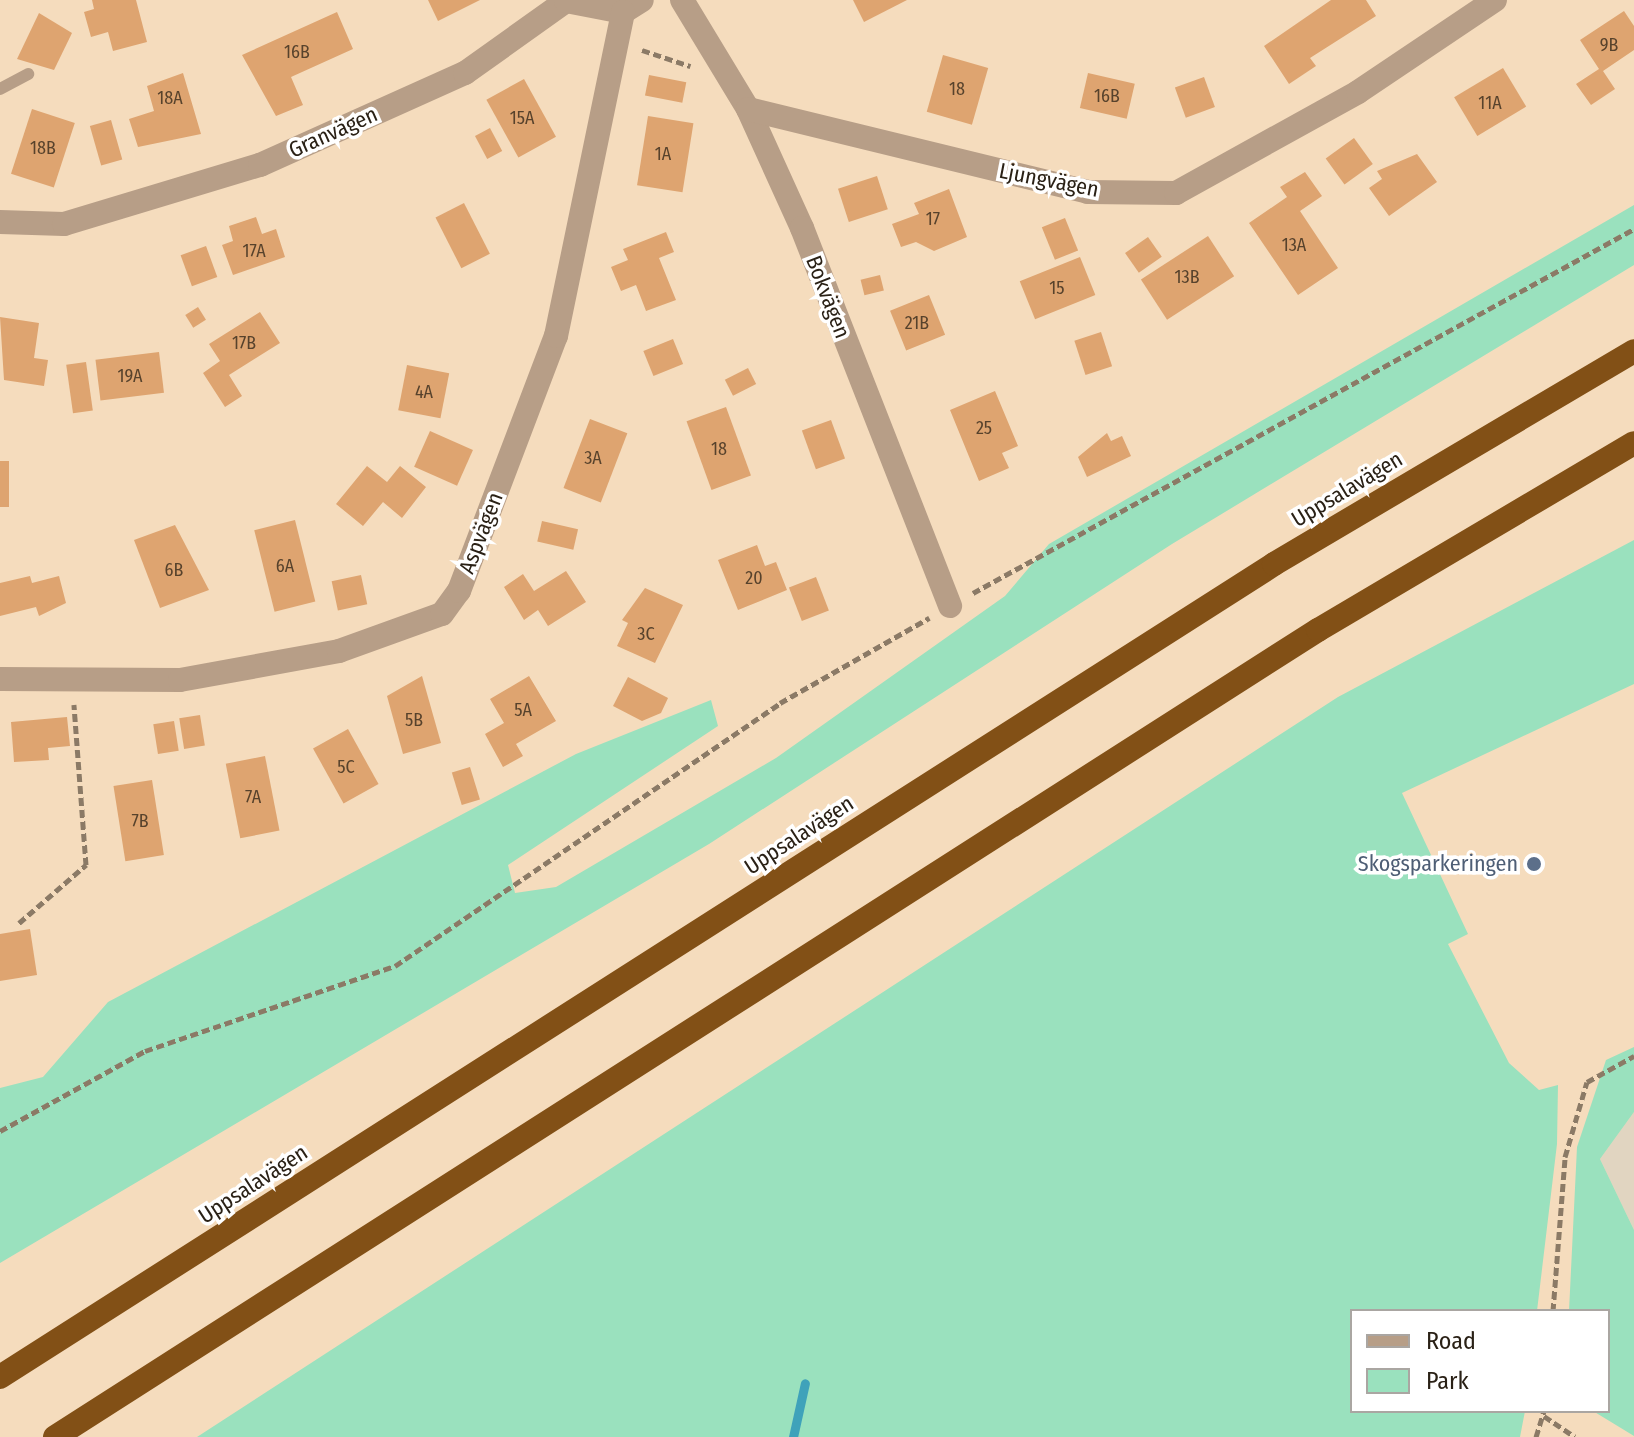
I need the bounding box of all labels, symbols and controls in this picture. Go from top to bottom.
house number: 9B [1600,34,1618,56]
house number: 16B [284,41,310,63]
house number: 18 [949,78,965,100]
house number: 16B [1094,85,1120,107]
house number: 18A [157,87,183,109]
house number: 11A [1478,92,1502,114]
street label: Granvägen [285,101,381,163]
house number: 15A [510,107,534,129]
house number: 18B [30,137,56,159]
house number: 1A [655,143,671,165]
street label: Ljungvägen [997,157,1101,203]
house number: 17 [926,208,940,230]
house number: 13A [1282,234,1306,256]
house number: 17A [242,240,266,262]
street label: Bokvägen [800,252,856,342]
house number: 13B [1175,266,1199,288]
house number: 15 [1049,277,1065,299]
house number: 21B [905,312,929,334]
house number: 17B [232,332,256,354]
house number: 19A [117,365,143,387]
house number: 4A [415,381,433,403]
house number: 25 [976,417,992,439]
house number: 18 [711,438,727,460]
street label: Uppsalavägen [1287,446,1407,532]
house number: 3A [584,447,602,469]
street label: Aspvägen [453,489,509,577]
house number: 6A [276,555,294,577]
house number: 6B [165,559,183,581]
house number: 20 [745,567,763,589]
house number: 3C [637,623,655,645]
house number: 5A [514,699,532,721]
house number: 5B [405,709,423,731]
house number: 5C [337,756,355,778]
house number: 7A [245,786,261,808]
street label: Uppsalavägen [739,790,859,880]
house number: 7B [131,810,149,832]
place label: Skogsparkeringen [1358,851,1518,877]
marker: Skogsparkeringen [1525,855,1543,873]
street label: Uppsalavägen [193,1139,313,1229]
legend [1350,1309,1610,1413]
text: Road [1426,1327,1476,1355]
text: Park [1426,1367,1469,1395]

